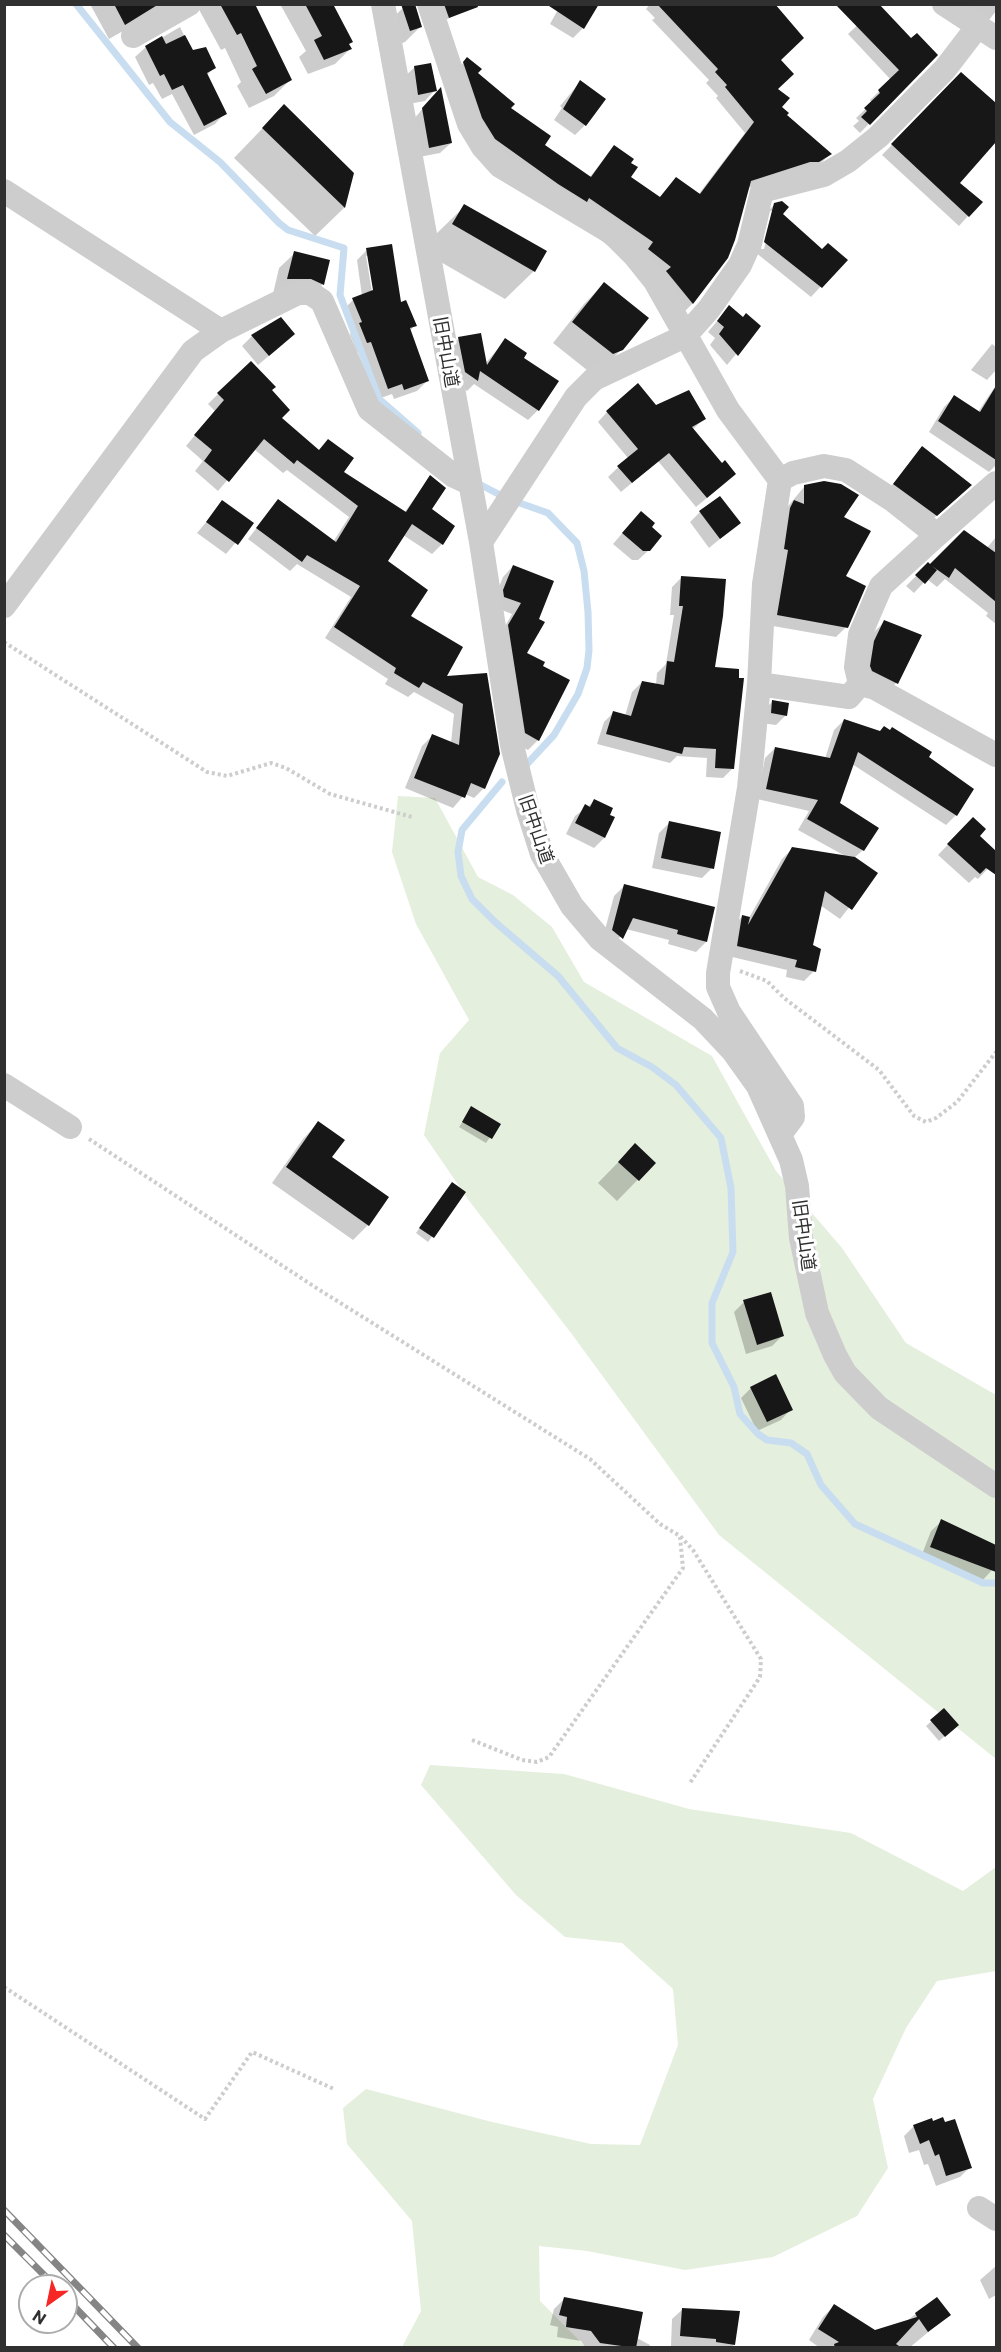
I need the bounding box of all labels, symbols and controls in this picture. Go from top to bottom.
street label: 旧中山道 [429,315,463,389]
street label: 旧中山道 [514,791,558,867]
street label: 旧中山道 [788,1198,820,1272]
north arrow [18,2274,78,2334]
text: N [29,2307,49,2329]

